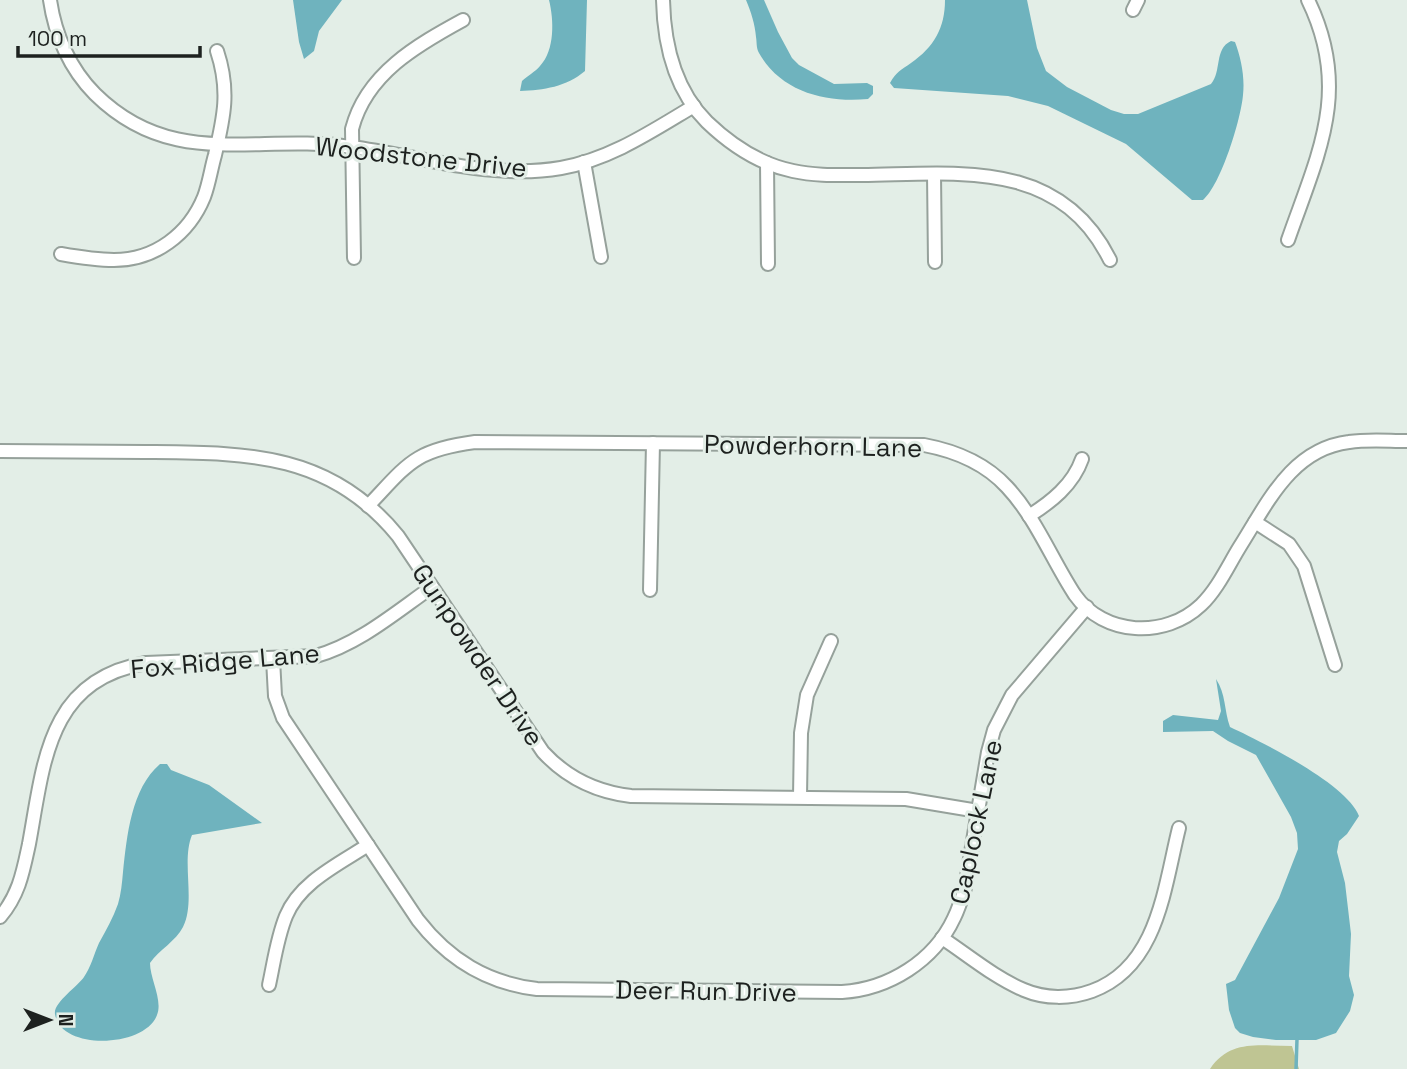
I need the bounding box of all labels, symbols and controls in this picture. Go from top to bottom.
scale bar [18,14,200,58]
text: 100 m [28,25,87,52]
street label: Woodstone Drive [314,129,528,185]
street label: Powderhorn Lane [704,427,922,465]
street label: Gunpowder Drive [404,557,552,753]
street label: Fox Ridge Lane [129,636,321,686]
street label: Caplock Lane [942,737,1010,907]
street label: Deer Run Drive [615,972,797,1010]
north arrow [14,985,84,1055]
text: N [53,1014,78,1026]

